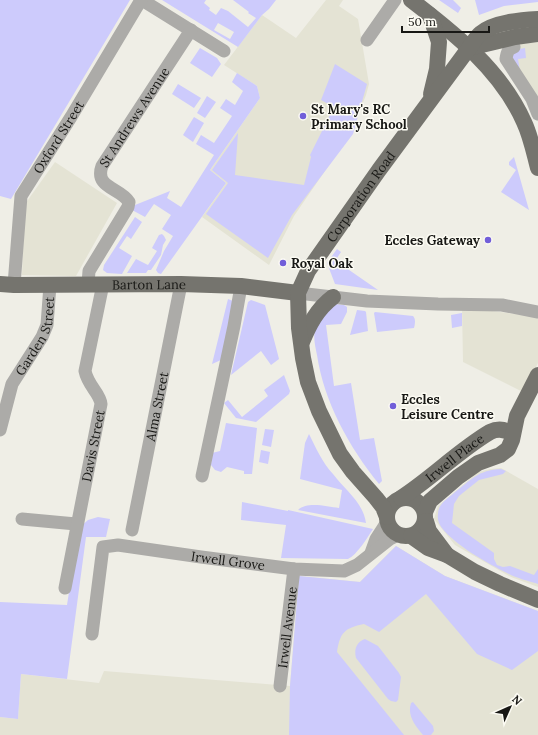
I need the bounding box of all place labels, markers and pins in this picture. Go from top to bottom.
place label: St Mary's RC Primary School [311,101,407,133]
marker: St Mary's RC Primary School [298,111,308,121]
place label: Eccles Gateway [384,232,481,249]
marker: Eccles Gateway [483,235,493,245]
place label: Royal Oak [291,255,353,272]
marker: Royal Oak [278,258,288,268]
place label: Eccles Leisure Centre [401,391,494,423]
marker: Eccles Leisure Centre [388,401,398,411]

